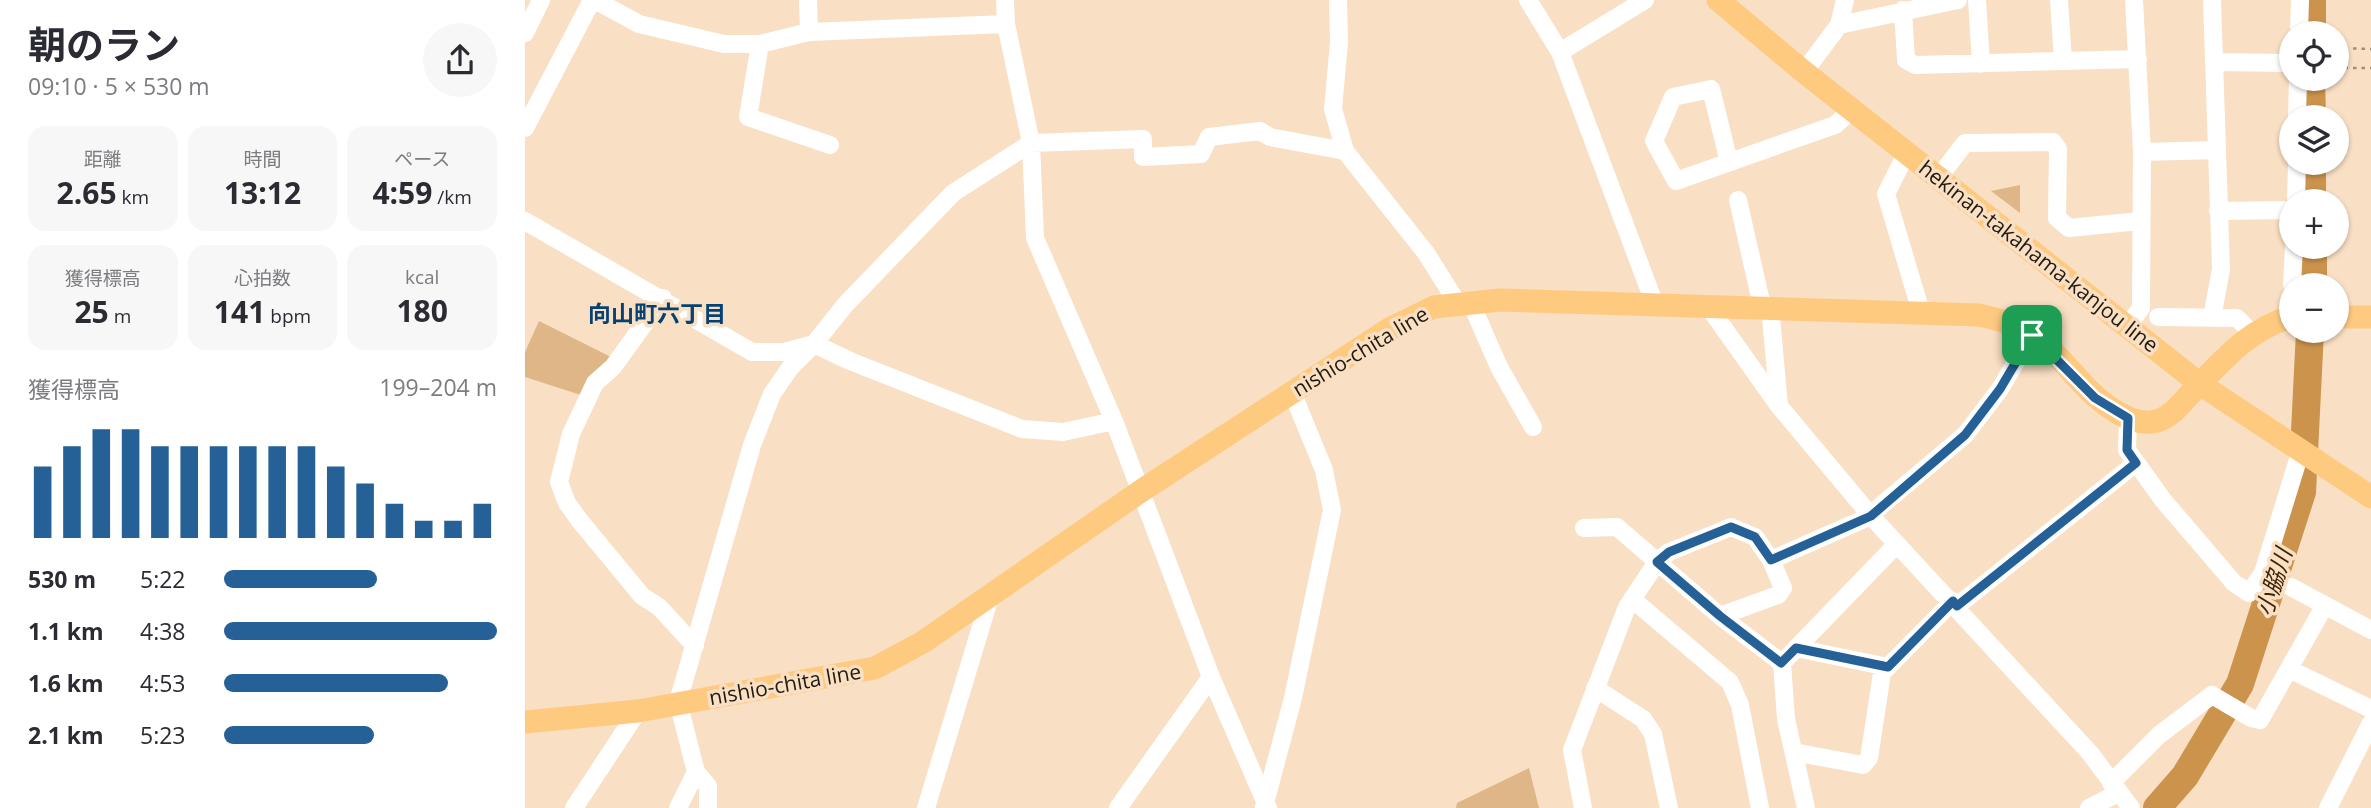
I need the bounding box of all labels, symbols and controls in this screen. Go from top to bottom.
text: 朝のラン [28,18,180,70]
map controls [2279,21,2349,343]
button: locate [2279,21,2349,91]
button: share [423,23,497,97]
text: 09:10 · 5 × 530 m [28,70,210,102]
button: layers [2279,105,2349,175]
text: 距離 [84,146,122,172]
text: 時間 [243,146,282,172]
text: ペース [394,146,450,172]
street label: hekinan-takahama-kanjou line [1914,154,2164,358]
text: 2.65 [57,172,117,213]
text: 13:12 [224,172,301,213]
text: 4:59 [372,172,432,213]
text: km [117,184,149,210]
text: /km [432,184,472,210]
button: + [2279,189,2349,259]
text: kcal [405,264,439,290]
text: 獲得標高 [65,265,141,291]
text: 心拍数 [234,265,291,291]
button: − [2279,273,2349,343]
text: 180 [396,290,448,331]
text: 25 [74,291,109,332]
text: 141 [214,291,265,332]
district label: 向山町六丁目 [588,297,726,329]
street label: nishio-chita line [1287,299,1433,403]
text: m [109,303,131,329]
text: bpm [265,303,311,329]
pin [2002,305,2062,365]
icon: arrive [2013,316,2051,354]
text: 199–204 m [379,371,497,403]
text: 獲得標高 [28,373,120,405]
water label: 小脇川 [2247,541,2300,620]
text: 530 m [28,563,96,595]
text: 5:22 [140,563,186,595]
text: 1.1 km [28,615,104,647]
text: 4:38 [140,615,186,647]
street label: nishio-chita line [707,657,863,711]
text: 1.6 km [28,667,104,699]
text: 4:53 [140,667,186,699]
text: 2.1 km [28,719,104,751]
text: 5:23 [140,719,186,751]

